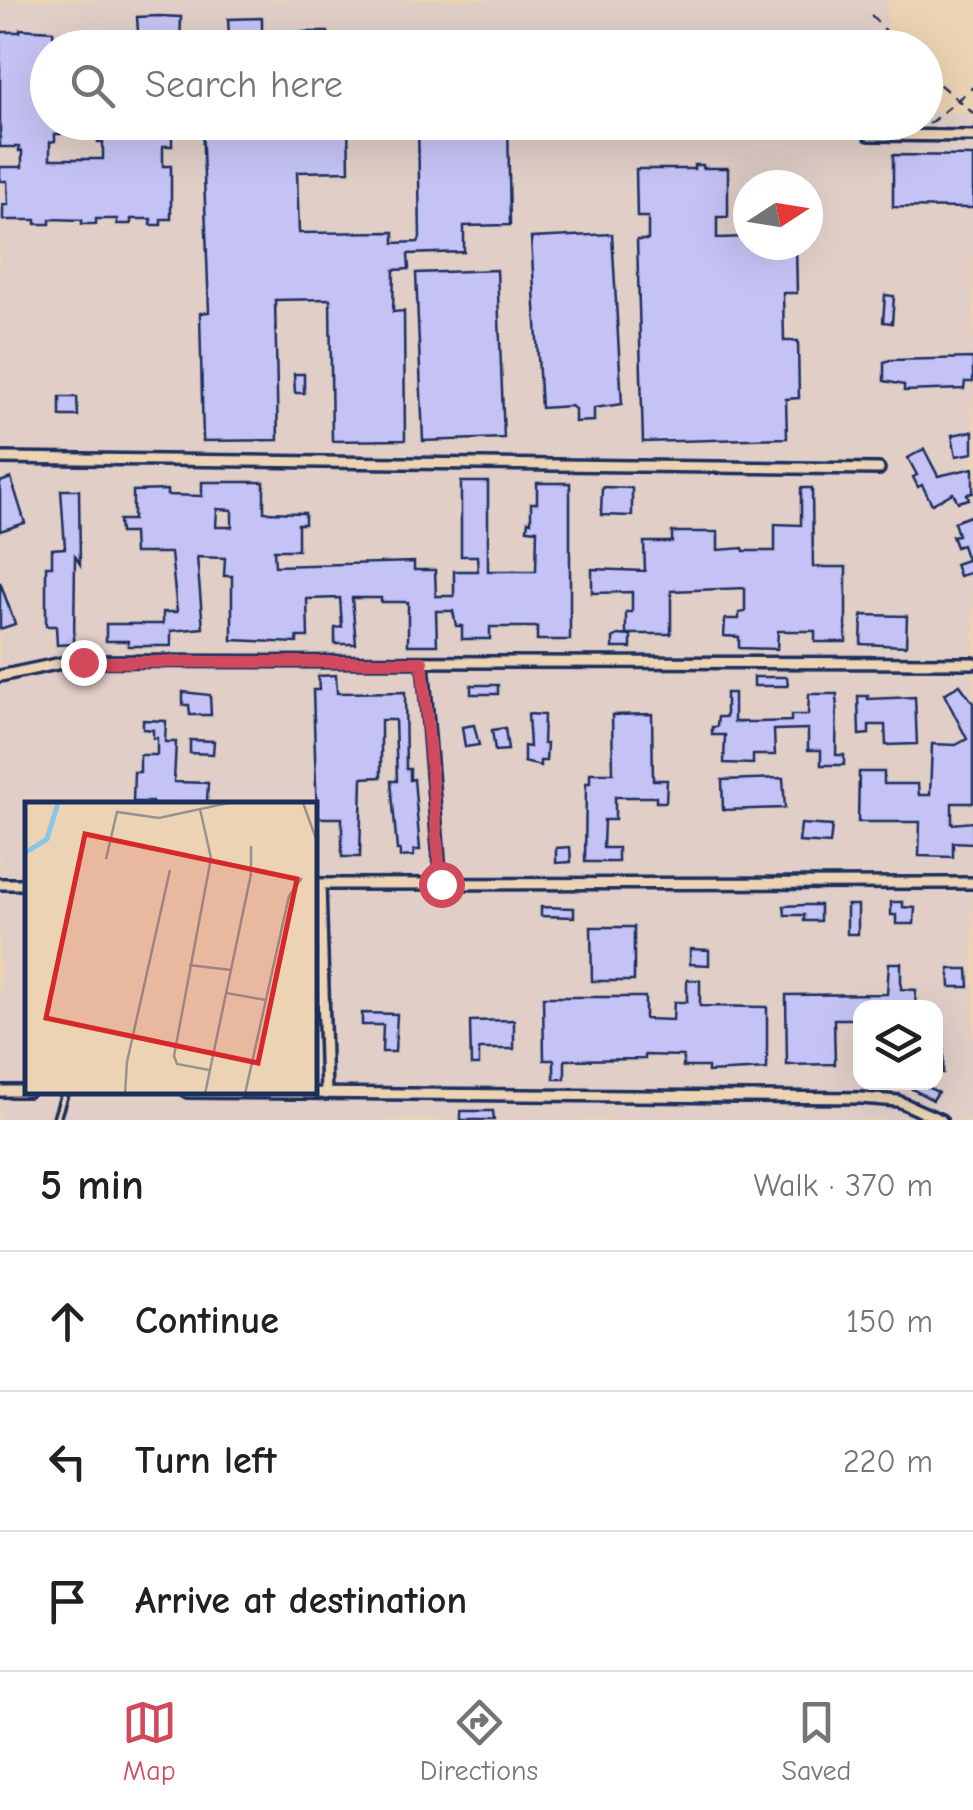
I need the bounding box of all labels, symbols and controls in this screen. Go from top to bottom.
search box [30,30,943,140]
icon: search [65,58,120,113]
text: Search here [145,63,343,107]
north arrow [733,170,823,260]
route end [61,640,107,686]
inset map [25,802,318,1095]
route start [419,862,465,908]
map controls [853,1000,943,1090]
button: layers [853,1000,943,1090]
text: 5 min [40,1161,144,1210]
text: Walk · 370 m [753,1167,933,1204]
icon: ahead [40,1294,95,1349]
text: Continue [135,1299,279,1343]
text: 150 m [846,1303,933,1340]
icon: left [40,1434,95,1489]
text: Turn left [135,1439,276,1483]
text: 220 m [843,1443,933,1480]
icon: arrive [40,1574,95,1629]
text: Arrive at destination [135,1579,467,1623]
tab: Map [122,1695,177,1787]
tab: Directions [420,1695,538,1787]
tab: Saved [781,1695,851,1787]

